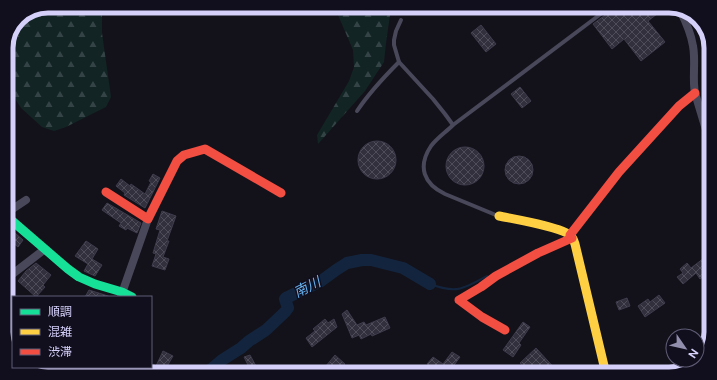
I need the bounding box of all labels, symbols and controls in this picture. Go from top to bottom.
water label: 南川 [291,273,325,300]
legend [12,296,152,368]
text: 順調 [48,305,72,319]
text: 混雑 [48,325,72,339]
north arrow [665,328,705,368]
text: 渋滞 [48,345,72,359]
text: N [686,347,701,361]

